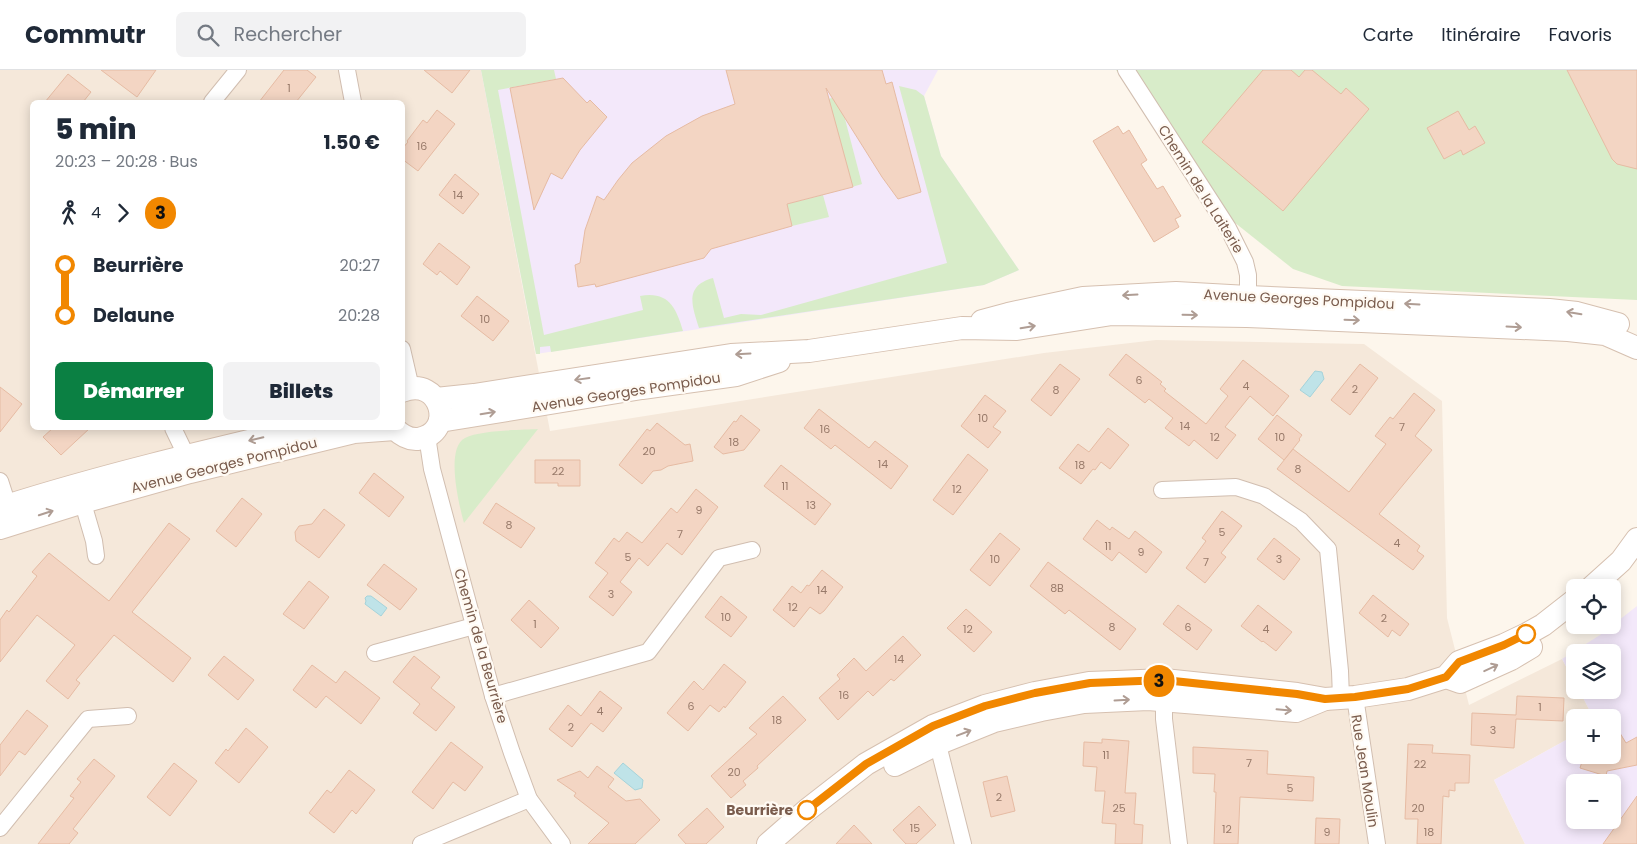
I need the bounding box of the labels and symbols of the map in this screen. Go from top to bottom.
house number: 1 [287,80,291,96]
street label: Chemin de la Laiterie [1153,121,1249,257]
house number: 16 [417,138,427,154]
house number: 14 [453,187,463,203]
street label: Avenue Georges Pompidou [1203,284,1395,314]
one-way arrow [1122,291,1138,300]
one-way arrow [1404,300,1420,309]
one-way arrow [1566,308,1582,318]
one-way arrow [1181,310,1197,320]
house number: 10 [480,311,490,327]
one-way arrow [1344,315,1360,325]
one-way arrow [1020,322,1036,332]
one-way arrow [1506,322,1522,332]
one-way arrow [735,350,751,359]
street label: Avenue Georges Pompidou [530,367,722,417]
house number: 6 [1136,372,1143,388]
one-way arrow [574,374,590,384]
house number: 4 [1243,378,1250,394]
house number: 2 [1352,381,1358,397]
house number: 8 [1053,382,1060,398]
one-way arrow [479,408,495,418]
house number: 10 [978,410,988,426]
house number: 14 [1180,418,1190,434]
house number: 7 [1399,419,1405,435]
house number: 16 [820,421,830,437]
house number: 12 [1210,429,1220,445]
house number: 10 [1275,429,1285,445]
street label: Avenue Georges Pompidou [129,432,319,498]
house number: 18 [729,434,739,450]
one-way arrow [249,435,265,444]
house number: 20 [642,443,656,459]
house number: 14 [878,456,888,472]
house number: 18 [1075,457,1085,473]
house number: 8 [1295,461,1302,477]
house number: 22 [552,463,564,479]
house number: 11 [781,478,789,494]
house number: 12 [952,481,962,497]
house number: 13 [806,497,816,513]
house number: 9 [696,502,703,518]
one-way arrow [38,508,54,517]
house number: 8 [506,517,513,533]
house number: 5 [1219,524,1226,540]
house number: 7 [677,526,683,542]
house number: 4 [1394,535,1401,551]
house number: 11 [1104,538,1112,554]
house number: 9 [1138,544,1145,560]
house number: 5 [625,549,632,565]
house number: 10 [990,551,1000,567]
house number: 3 [1276,551,1282,567]
house number: 7 [1203,554,1209,570]
street label: Chemin de la Beurrière [449,566,513,726]
house number: 8B [1050,580,1064,596]
house number: 14 [817,582,827,598]
house number: 3 [608,586,614,602]
house number: 12 [788,599,798,615]
house number: 10 [721,609,731,625]
house number: 2 [1381,610,1387,626]
house number: 1 [533,616,537,632]
house number: 8 [1109,619,1116,635]
house number: 6 [1185,619,1192,635]
house number: 12 [963,621,973,637]
house number: 4 [1263,621,1270,637]
unlabelled marker [1516,624,1536,644]
house number: 14 [894,651,904,667]
one-way arrow [1483,662,1498,672]
line badge: 3 [1143,665,1175,697]
house number: 16 [839,687,849,703]
one-way arrow [1113,695,1129,705]
house number: 6 [688,698,695,714]
house number: 1 [1538,699,1542,715]
house number: 4 [597,703,604,719]
one-way arrow [1275,705,1291,715]
house number: 18 [772,712,782,728]
street label: Rue Jean Moulin [1346,713,1384,829]
house number: 2 [568,719,574,735]
house number: 3 [1490,722,1496,738]
one-way arrow [956,728,971,737]
house number: 11 [1102,747,1110,763]
house number: 7 [1246,755,1252,771]
house number: 22 [1414,756,1426,772]
house number: 20 [727,764,741,780]
house number: 5 [1287,780,1294,796]
house number: 2 [996,789,1002,805]
place label: Beurrière [726,800,793,820]
marker: Beurrière [797,800,817,820]
house number: 25 [1112,800,1126,816]
house number: 20 [1411,800,1425,816]
house number: 15 [910,820,920,836]
house number: 12 [1222,821,1232,837]
house number: 9 [1324,824,1331,840]
house number: 18 [1424,824,1434,840]

